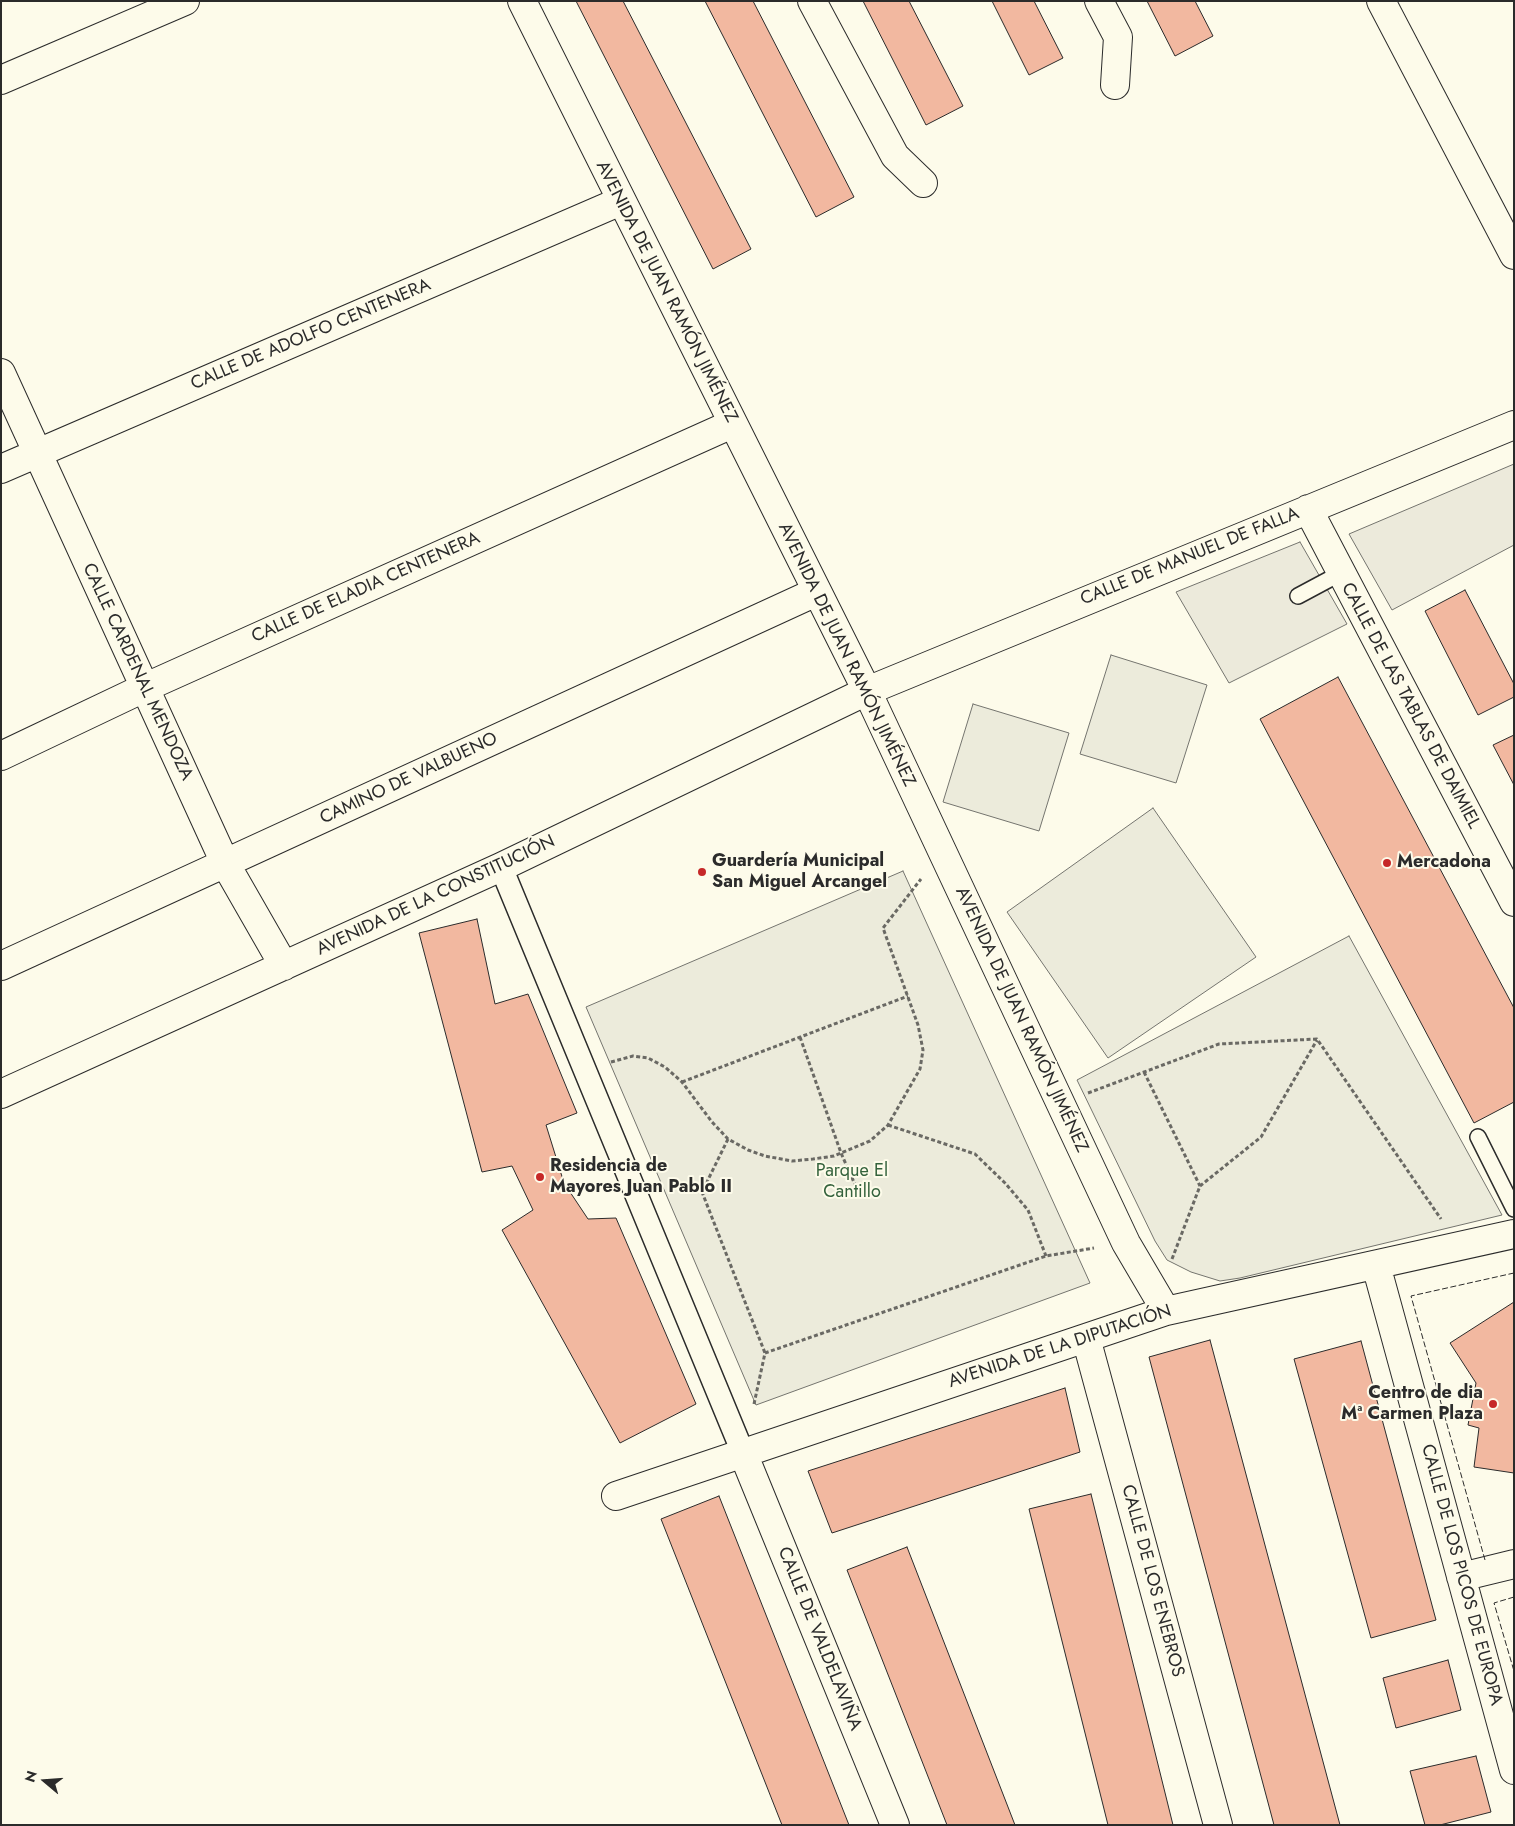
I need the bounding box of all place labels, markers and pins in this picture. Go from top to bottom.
place label: Guardería Municipal San Miguel Arcangel [712,851,887,894]
place label: Mercadona [1397,852,1491,874]
marker: Mercadona [1381,857,1393,869]
marker: Guardería Municipal San Miguel Arcangel [696,866,708,878]
place label: Residencia de Mayores Juan Pablo II [550,1156,732,1198]
marker: Residencia de Mayores Juan Pablo II [534,1171,546,1183]
place label: Centro de dia Mª Carmen Plaza [1341,1383,1483,1426]
marker: Centro de dia Mª Carmen Plaza [1487,1398,1499,1410]

